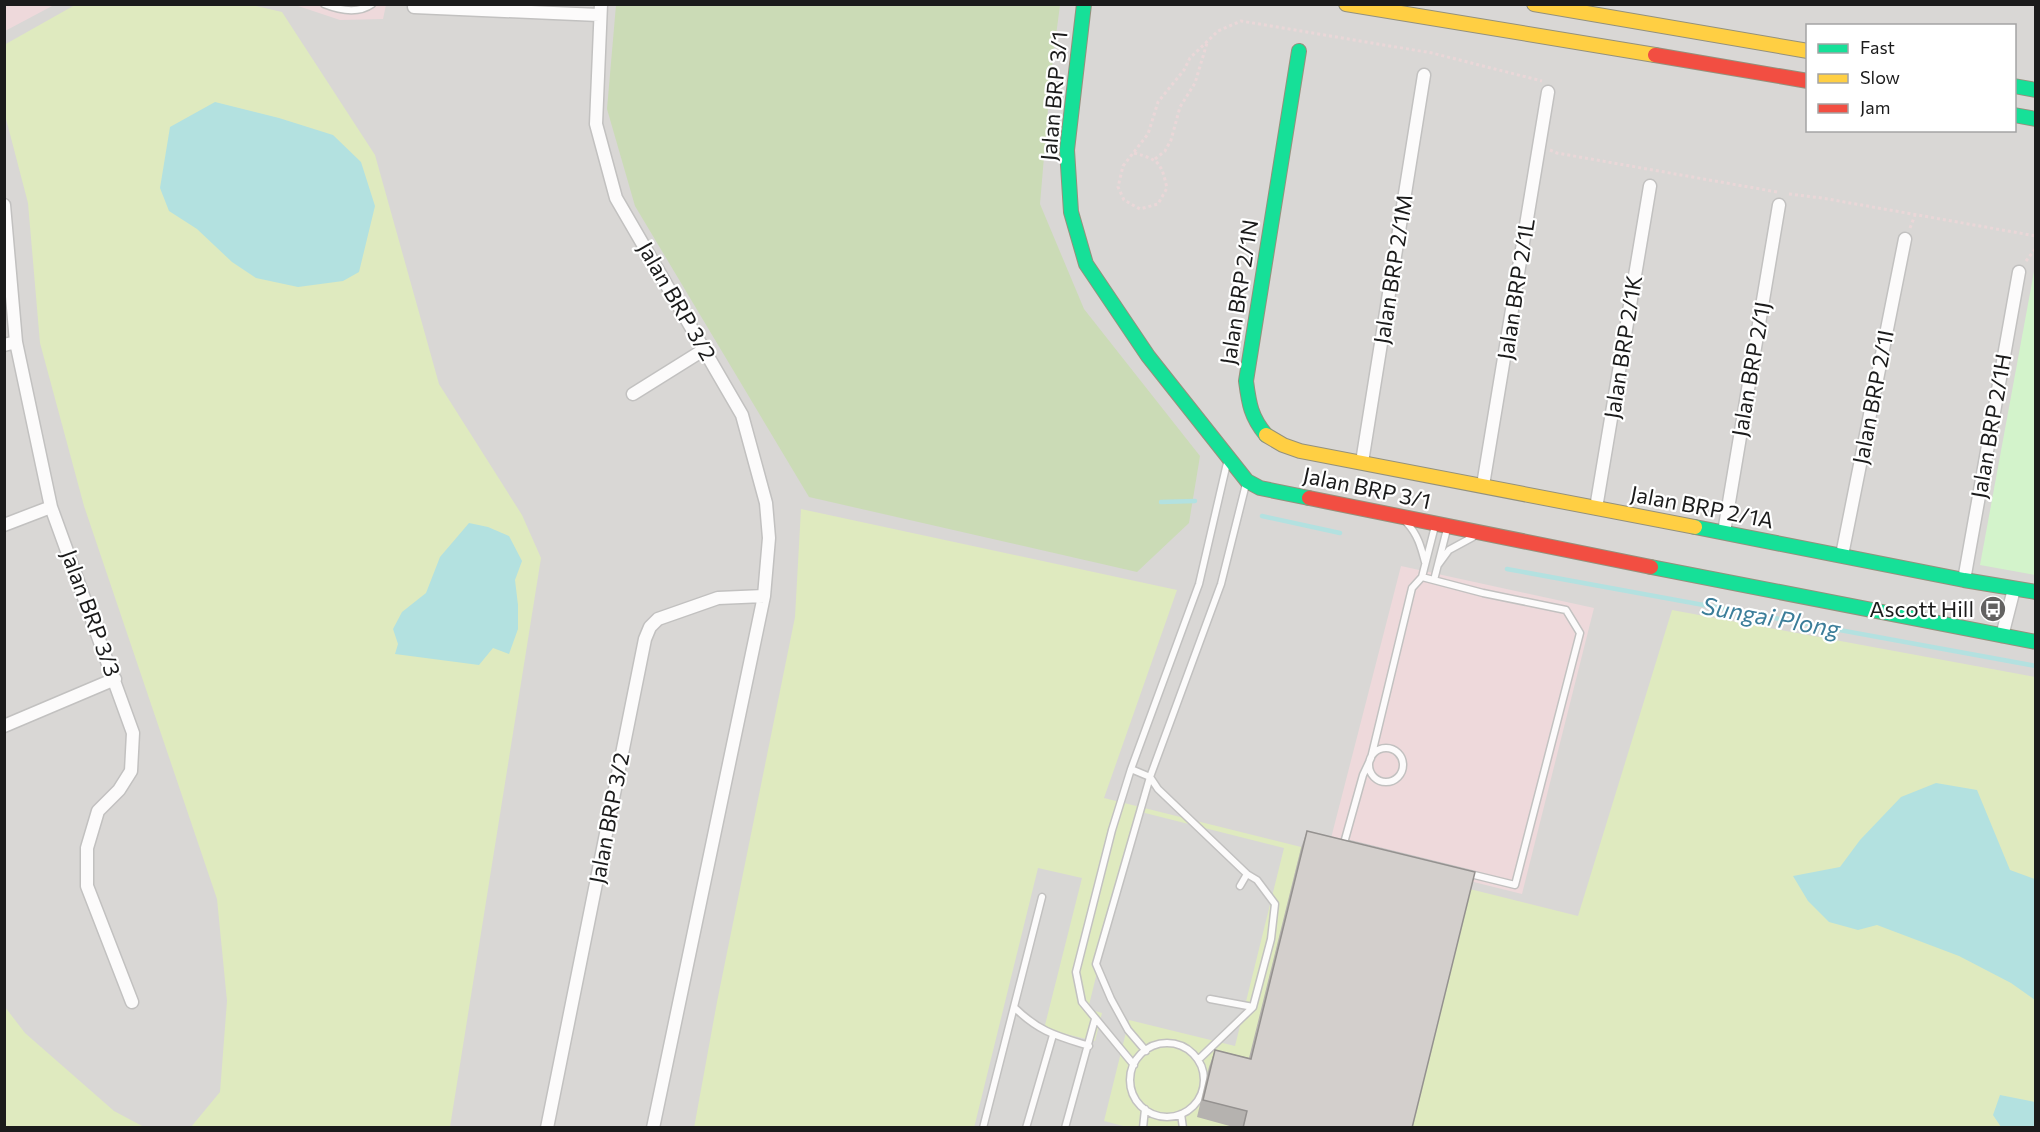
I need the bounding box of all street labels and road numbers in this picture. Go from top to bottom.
street label: Jalan BRP 3/1 [1034,30,1073,162]
street label: Jalan BRP 2/1M [1367,192,1418,346]
street label: Jalan BRP 2/1L [1491,216,1540,362]
street label: Jalan BRP 2/1N [1214,217,1263,367]
street label: Jalan BRP 3/2 [633,236,722,365]
street label: Jalan BRP 2/1K [1598,273,1647,421]
street label: Jalan BRP 2/1J [1725,299,1776,439]
street label: Jalan BRP 2/1I [1846,327,1899,466]
street label: Jalan BRP 2/1H [1964,351,2017,500]
street label: Jalan BRP 3/1 [1301,461,1434,514]
street label: Jalan BRP 2/1A [1628,479,1776,534]
street label: Jalan BRP 3/3 [56,546,127,680]
street label: Jalan BRP 3/2 [583,750,634,886]

